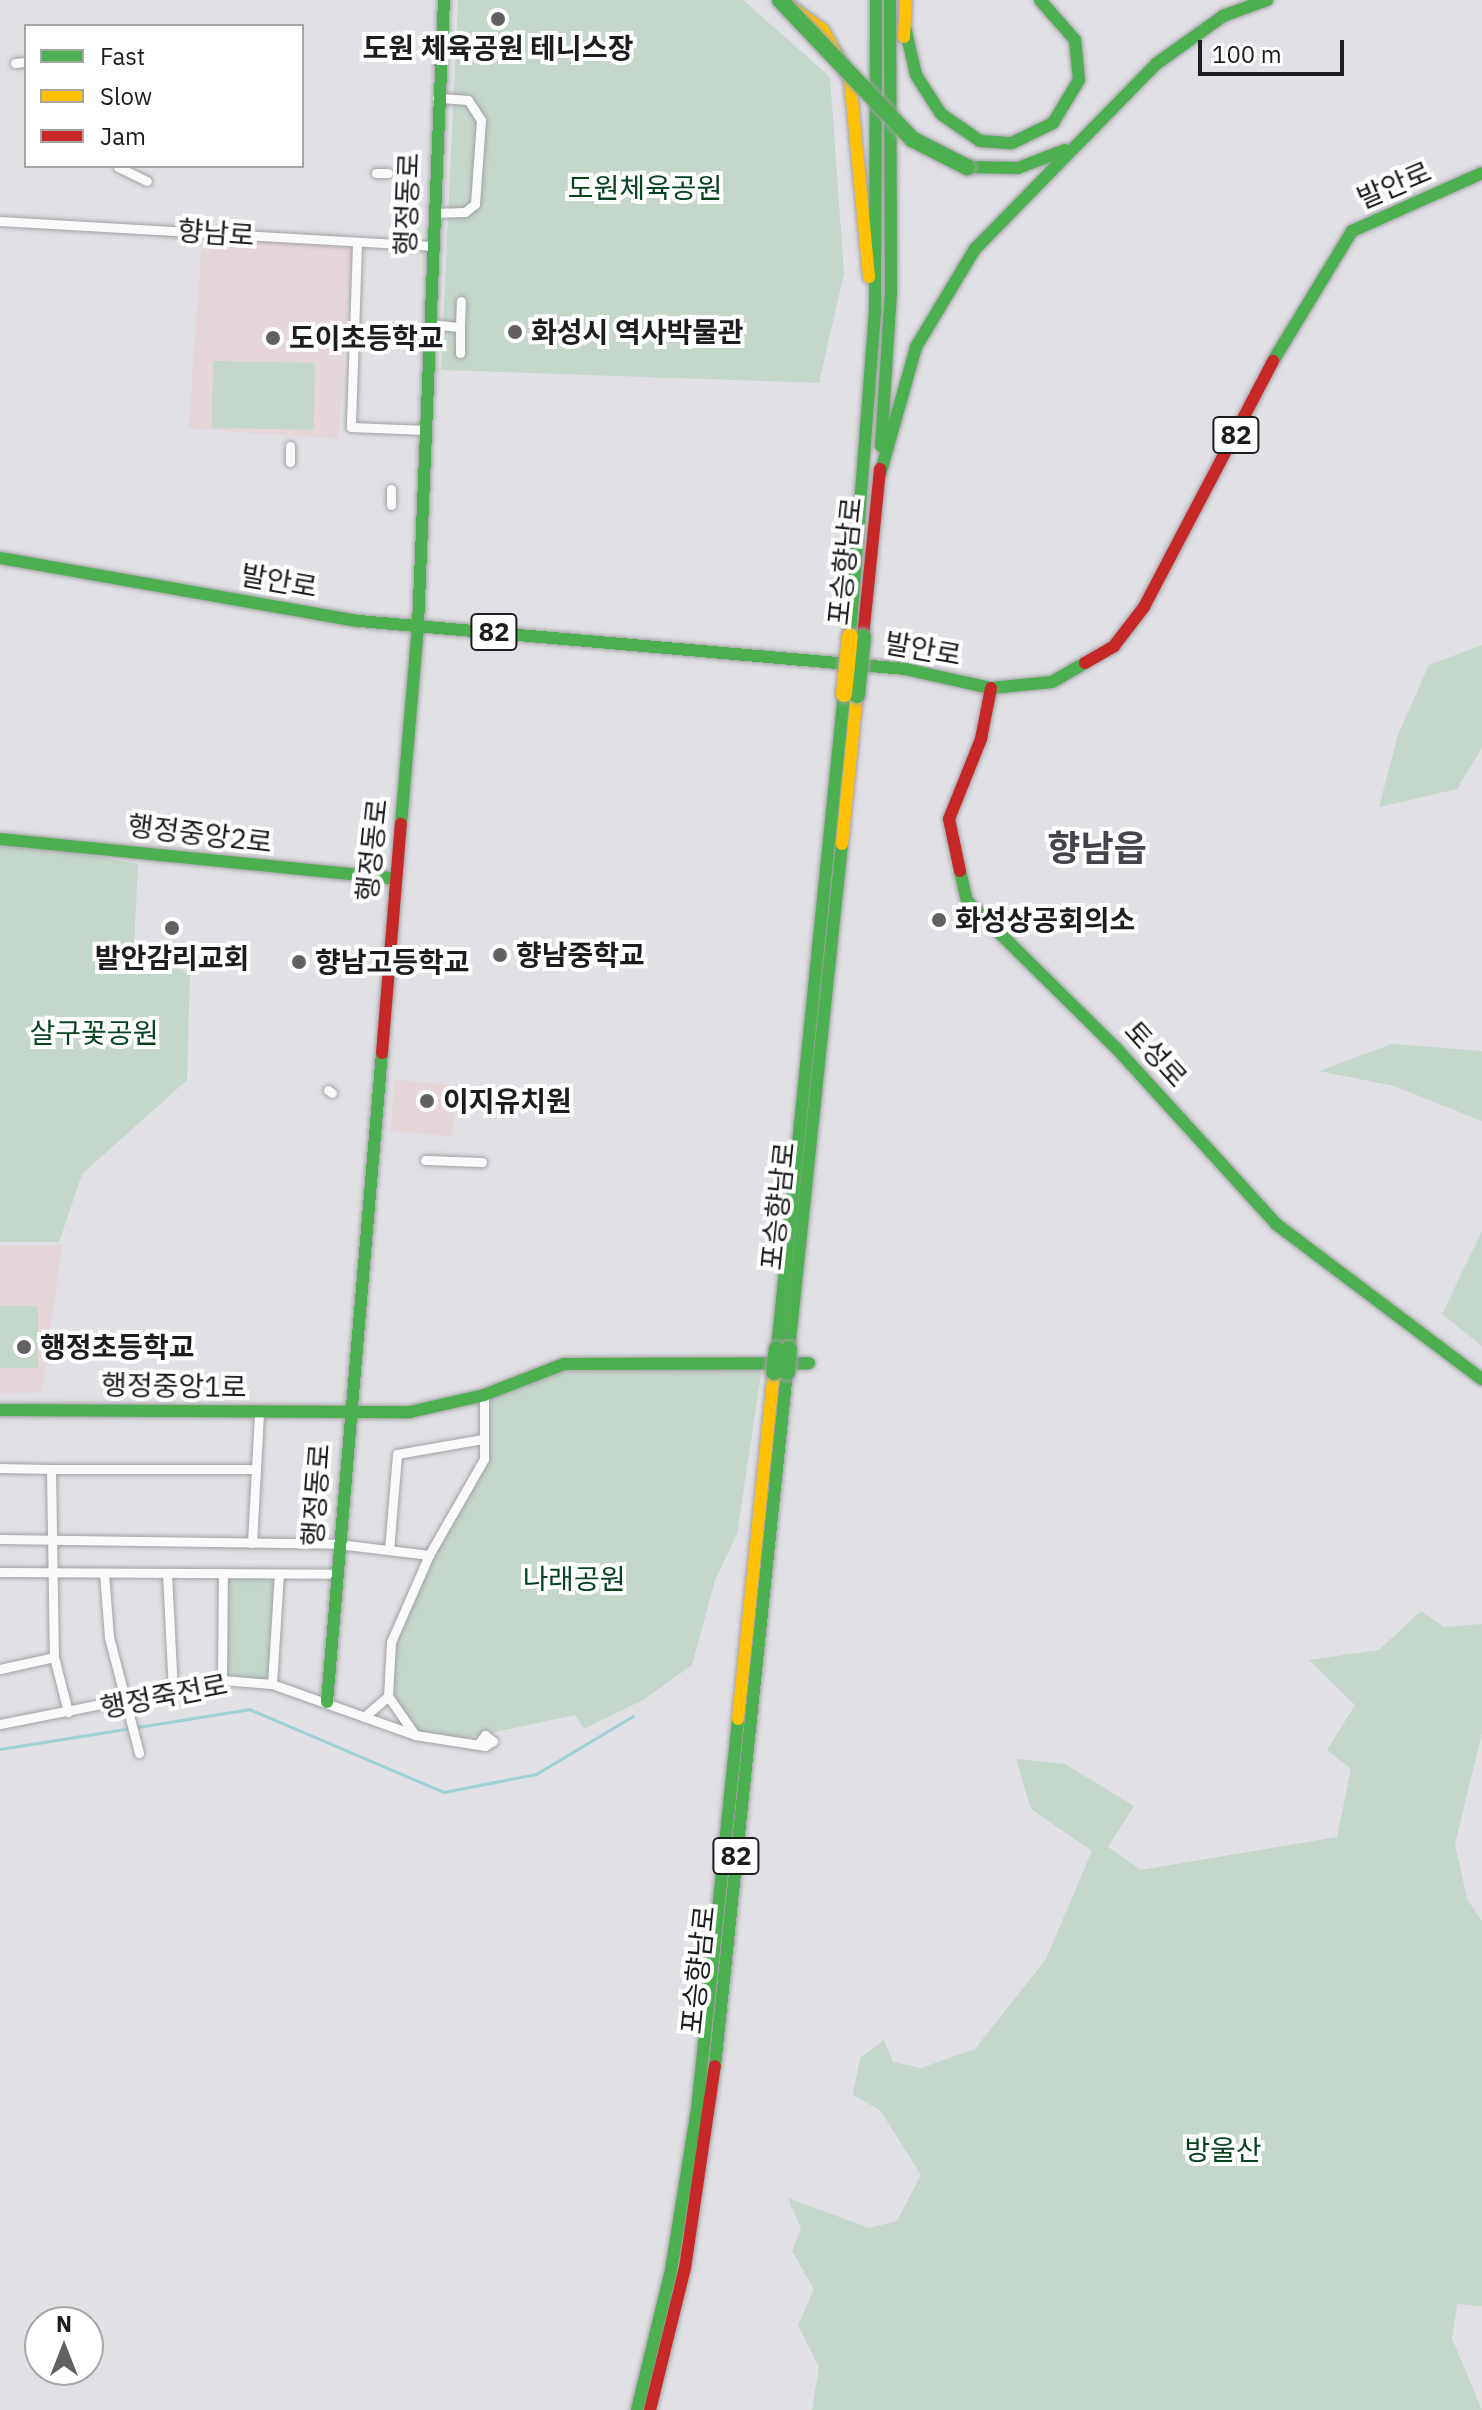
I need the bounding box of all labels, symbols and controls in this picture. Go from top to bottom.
marker: 도원 체육공원 테니스장 [489,10,507,28]
legend [24,24,304,168]
scale bar [1202,24,1348,74]
place label: 도원 체육공원 테니스장 [363,31,633,65]
text: 100 m [1212,38,1282,70]
text: Fast [100,40,145,72]
text: Slow [100,80,152,112]
text: Jam [100,120,146,152]
street label: 행정동로 [388,152,426,256]
street label: 발안로 [1352,154,1436,216]
park label: 도원체육공원 [568,171,722,205]
street label: 향남로 [176,214,256,252]
place label: 화성시 역사박물관 [531,315,744,349]
place label: 도이초등학교 [289,321,444,355]
marker: 화성시 역사박물관 [506,323,524,341]
marker: 도이초등학교 [264,329,282,347]
road number: 82 [1212,413,1260,457]
street label: 포승향남로 [822,495,868,627]
street label: 발안로 [238,558,320,604]
road number: 82 [470,610,518,654]
street label: 발안로 [882,626,964,672]
street label: 행정동로 [350,797,394,903]
street label: 행정중앙2로 [126,808,274,860]
district label: 향남읍 [1047,826,1147,870]
place label: 화성상공회의소 [955,903,1135,937]
marker: 화성상공회의소 [930,911,948,929]
marker: 발안감리교회 [163,919,181,937]
place label: 향남중학교 [516,938,645,972]
place label: 발안감리교회 [95,941,249,975]
place label: 향남고등학교 [315,945,470,979]
marker: 향남중학교 [491,946,509,964]
marker: 향남고등학교 [290,953,308,971]
street label: 토성로 [1118,1014,1194,1094]
park label: 살구꽃공원 [30,1016,158,1050]
place label: 이지유치원 [443,1084,572,1118]
marker: 이지유치원 [418,1092,436,1110]
street label: 포승향남로 [755,1140,801,1272]
place label: 행정초등학교 [40,1330,195,1364]
marker: 행정초등학교 [15,1338,33,1356]
street label: 행정중앙1로 [101,1368,247,1404]
street label: 행정동로 [296,1442,336,1548]
park label: 나래공원 [522,1562,626,1596]
street label: 행정죽전로 [98,1667,230,1725]
road number: 82 [712,1834,760,1878]
street label: 포승향남로 [675,1904,721,2036]
park label: 방울산 [1184,2133,1262,2167]
north arrow [24,2306,104,2386]
text: N [56,2309,72,2338]

